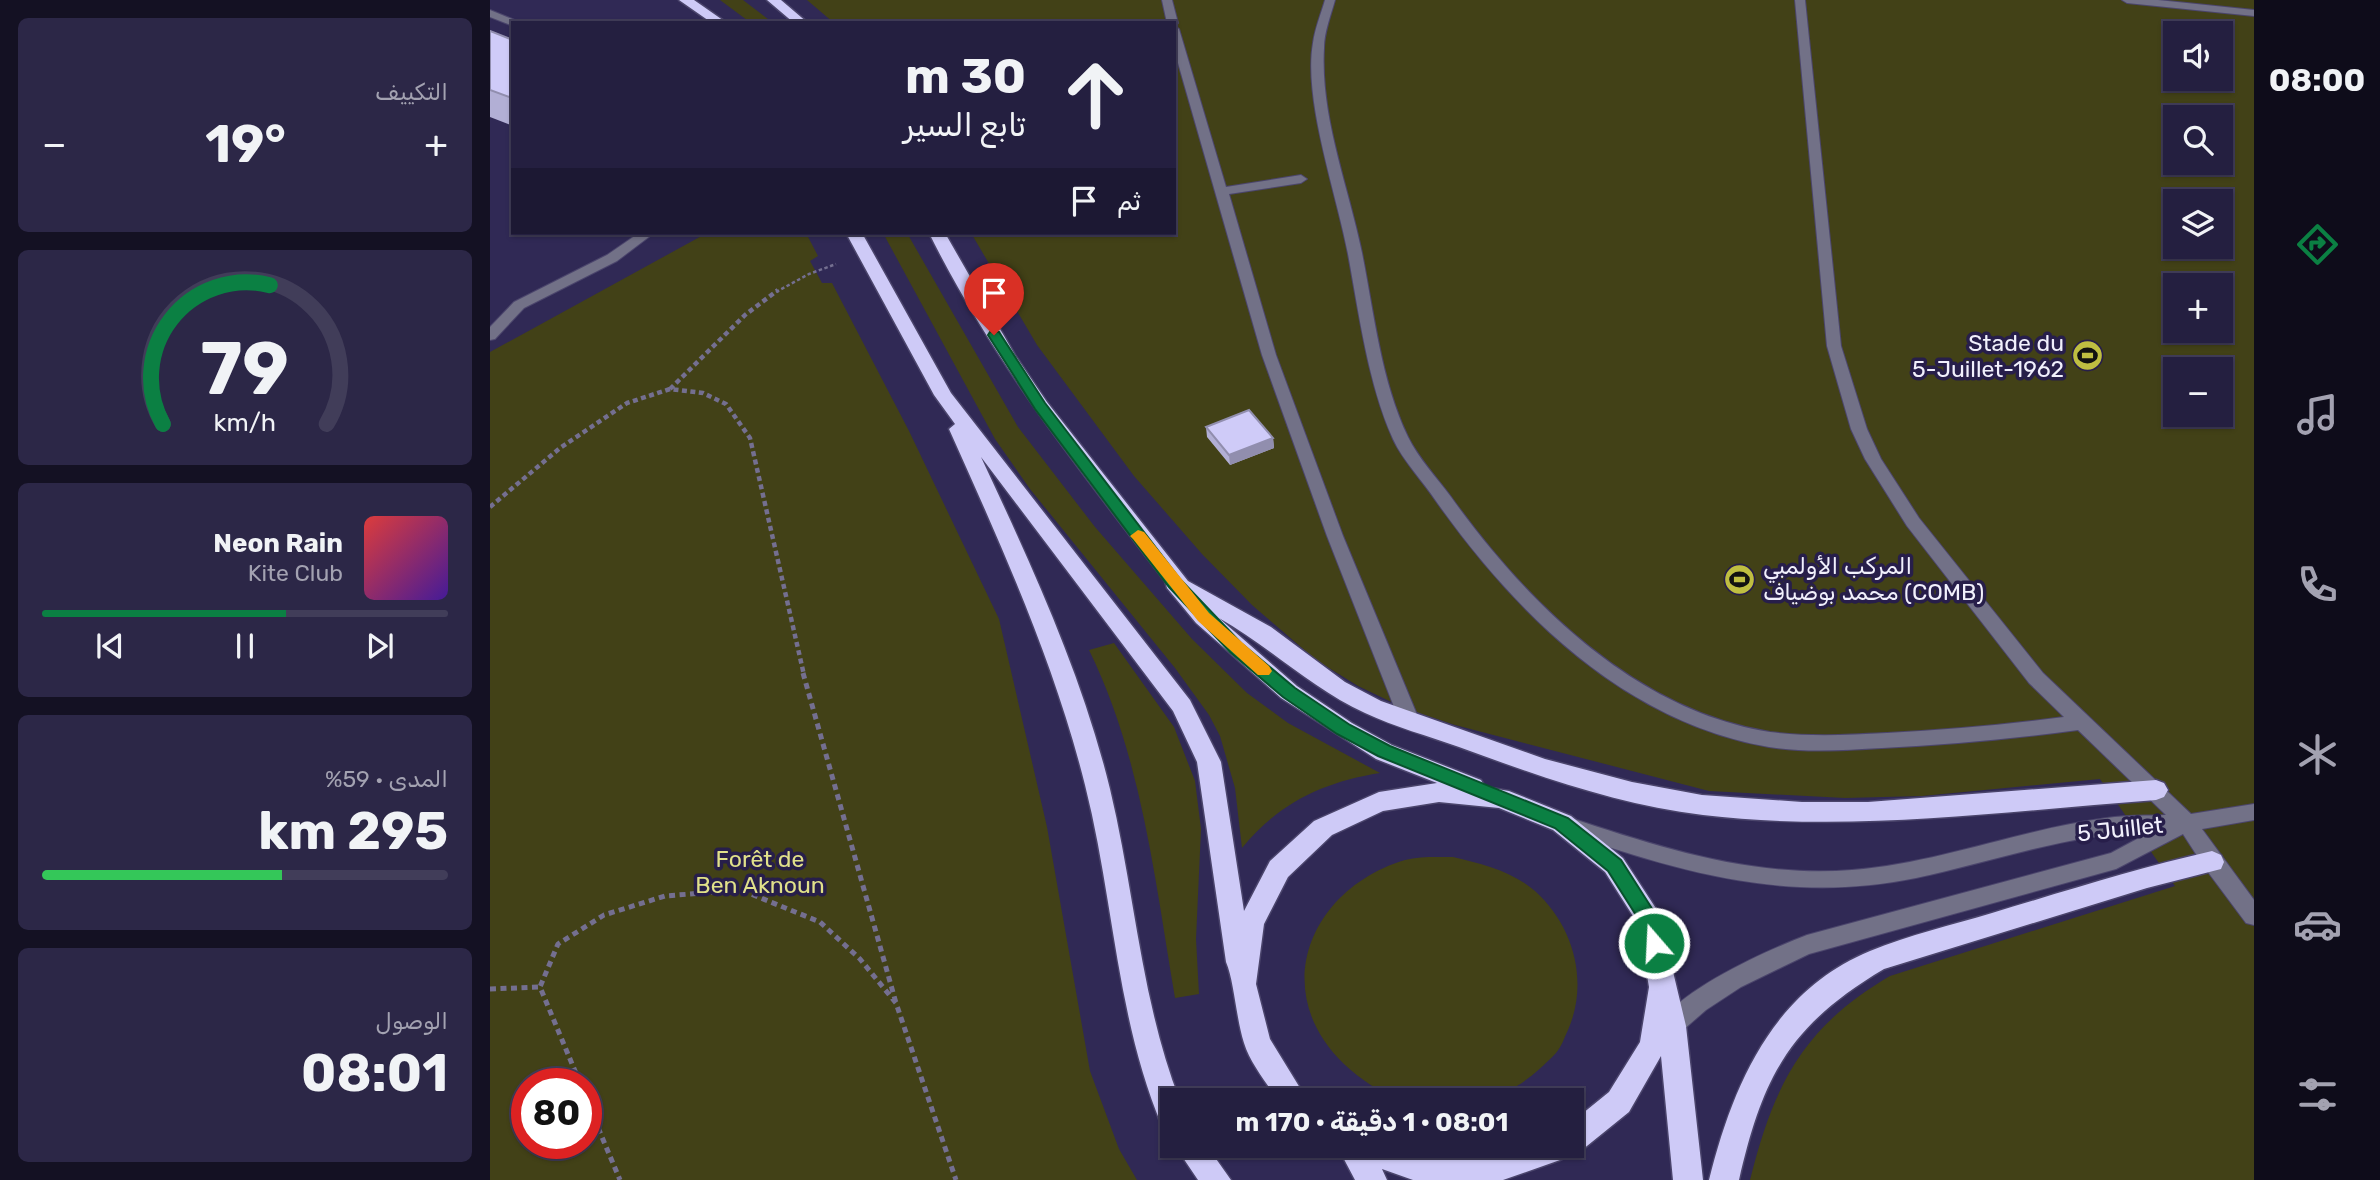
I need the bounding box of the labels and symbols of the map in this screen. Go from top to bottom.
pin [964,263,1024,335]
place label: Stade du 5-Juillet-1962 [1912,329,2064,383]
sports icon: Stade du 5-Juillet-1962 [2070,339,2104,373]
place label: المركب الأولمبي محمد بوضياف (COMB) [1763,552,1984,606]
sports icon: المركب الأولمبي محمد بوضياف (COMB) [1723,562,1757,596]
street label: 5 Juillet [2076,811,2164,847]
park label: Forêt de Ben Aknoun [695,845,825,899]
position arrow [1617,906,1691,980]
speed limit sign: 80 [511,1068,602,1159]

